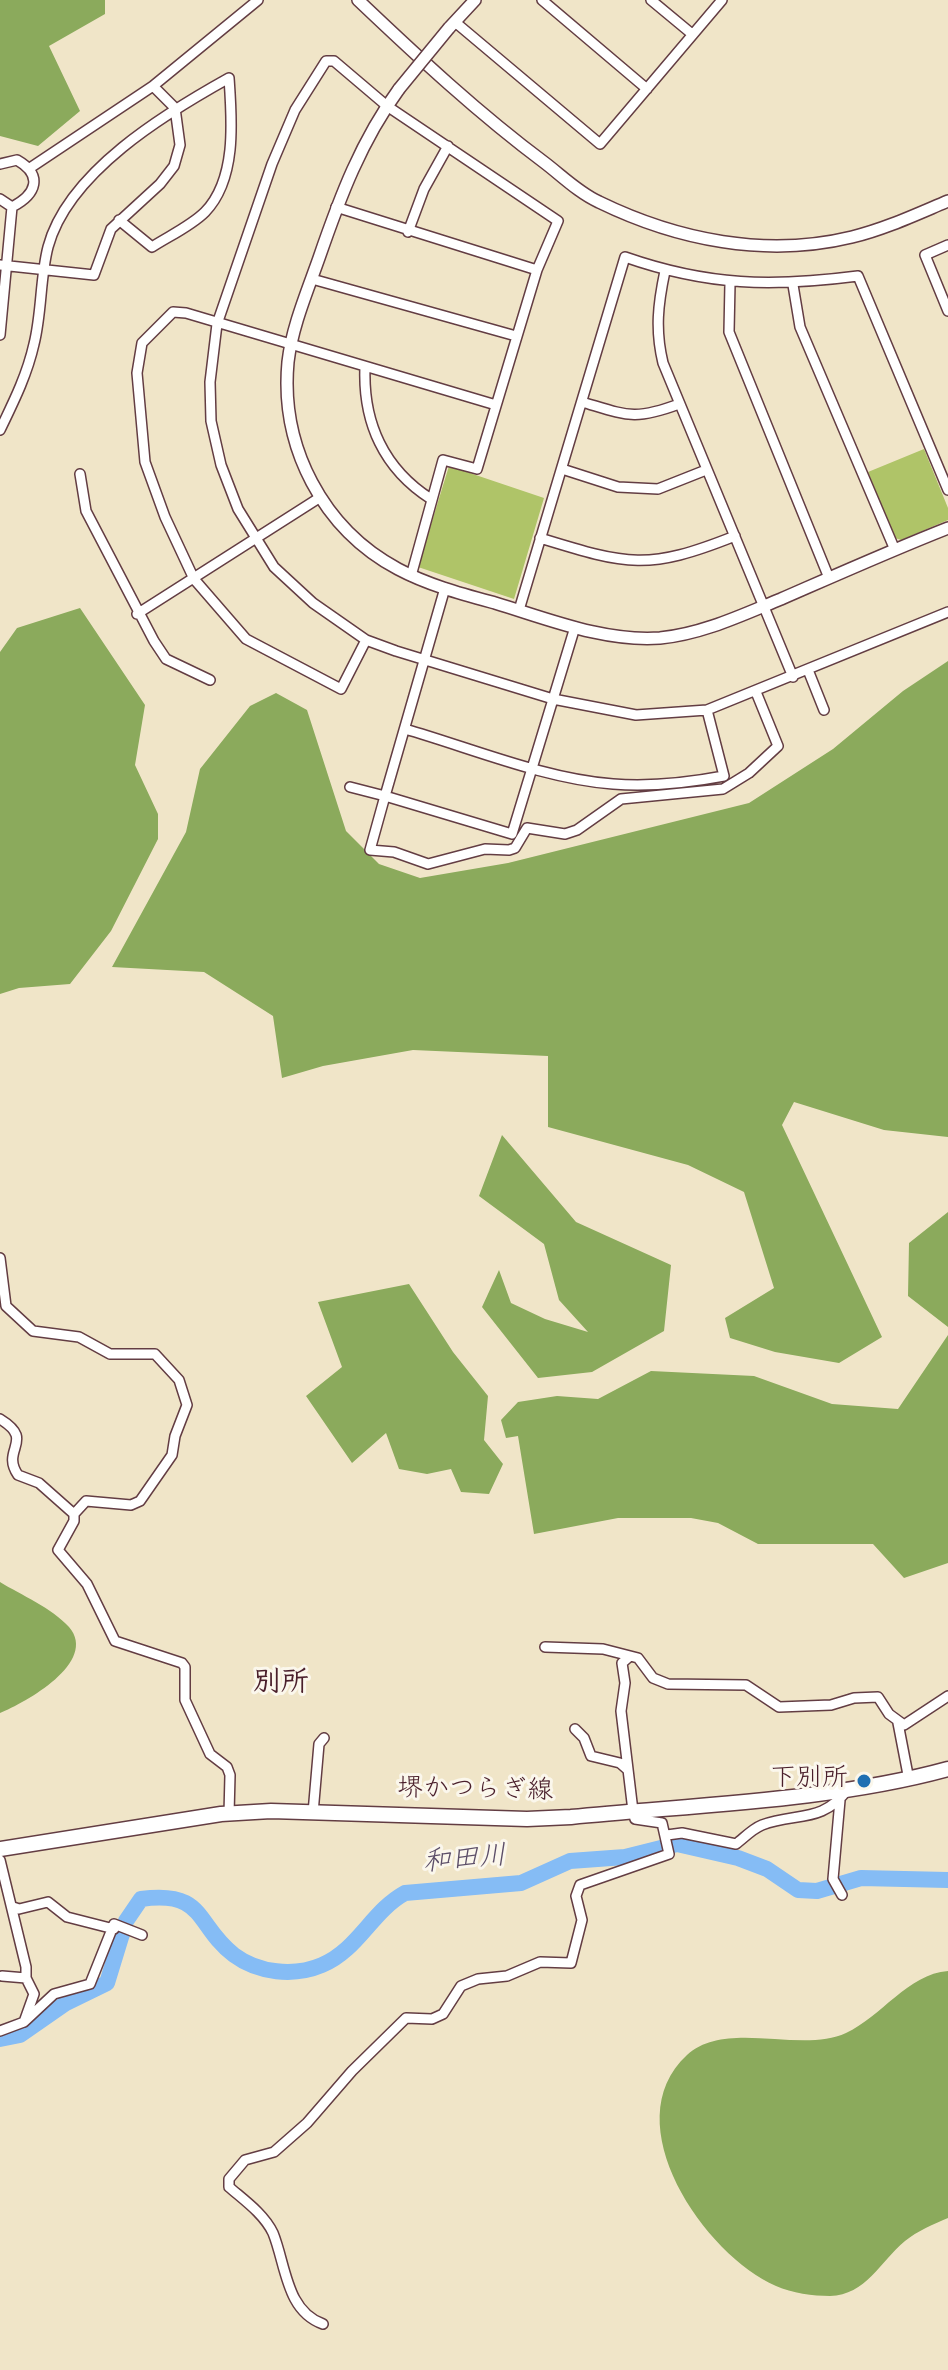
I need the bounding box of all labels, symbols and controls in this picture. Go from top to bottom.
district label: 別所 [253,1668,309,1702]
place label: 下別所 [770,1765,848,1797]
marker: 下別所 [855,1772,873,1790]
street label: 堺かつらぎ線 [397,1775,553,1809]
water label: 和田川 [422,1842,508,1882]

